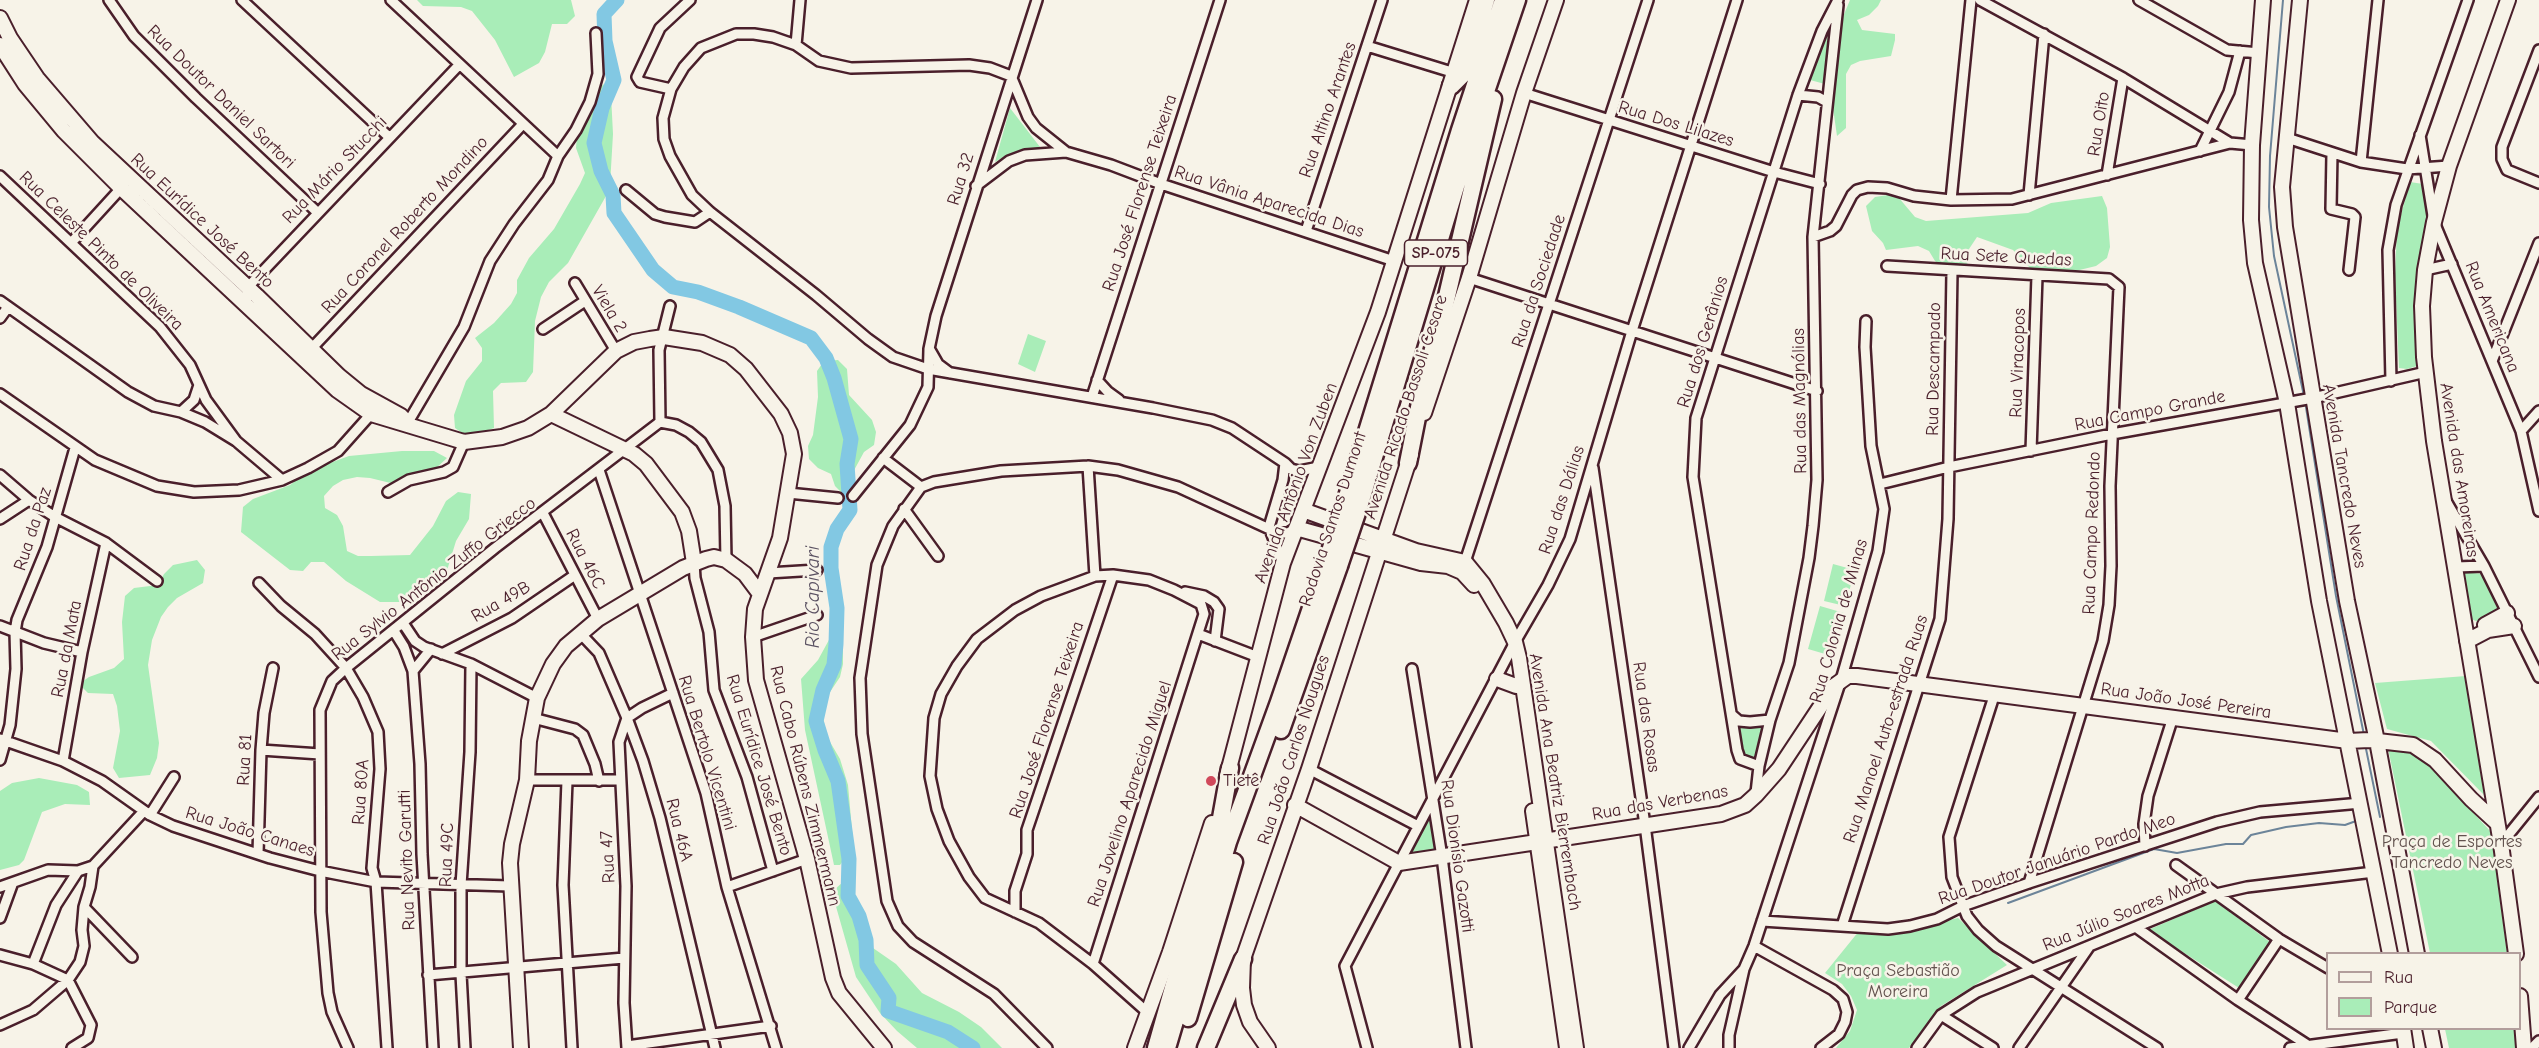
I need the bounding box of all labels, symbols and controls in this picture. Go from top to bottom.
street label: Rua Doutor Daniel Sartori [142,20,300,174]
street label: Rua Altino Arantes [1295,39,1361,181]
street label: Rua Oito [2083,90,2115,158]
street label: Rua José Florense Teixeira [1098,92,1182,294]
street label: Rua Dos Lilazes [1616,96,1736,152]
street label: Rua Mário Stucchi [278,112,392,228]
street label: Rua Coronel Roberto Mondino [317,132,493,318]
street label: Rua Eurídice José Bento [126,149,278,293]
street label: Rua 32 [943,150,979,208]
street label: Rua Vânia Aparecida Dias [1172,161,1366,243]
street label: Rua Celeste Pinto de Oliveira [14,167,188,335]
street label: Rua da Sociedade [1507,212,1571,350]
road number: SP-075 [1404,240,1468,266]
street label: Rua Sete Quedas [1940,243,2072,271]
street label: Rua Americana [2460,258,2524,376]
street label: Rua dos Gerânios [1673,274,1733,410]
street label: Viela 2 [587,281,631,337]
street label: Avenida Ricado Bassoli Cesare [1359,292,1453,522]
street label: Rua Descampado [1922,302,1946,436]
street label: Rua Viracopos [2005,308,2031,418]
street label: Rua das Magnólias [1788,328,1812,474]
street label: Avenida Antônio Von Zuben [1250,380,1342,586]
street label: Avenida das Amoreiras [2435,381,2483,559]
street label: Avenida Tancredo Neves [2317,382,2371,570]
street label: Rua Campo Grande [2073,386,2227,436]
street label: Rodovia Santos Dumont [1295,429,1371,609]
street label: Rua das Dálias [1534,443,1590,557]
street label: Rua Campo Redondo [2078,451,2106,615]
street label: Rua da Paz [9,485,57,573]
street label: Rua Sylvio Antônio Zuffo Griecco [328,492,540,666]
street label: Rua 46C [561,525,609,593]
street label: Rua Colonia de Minas [1805,537,1873,705]
water label: Rio Capivari [801,546,825,648]
street label: Rua 49B [468,576,534,628]
street label: Rua da Mata [47,599,87,699]
street label: Rua Manoel Auto-estrada Ruas [1839,612,1933,846]
street label: Rua José Florense Teixeira [1005,619,1089,821]
street label: Avenida Ana Beatriz Bierrembach [1524,652,1586,912]
street label: Rua João Carlos Nougues [1253,653,1335,847]
street label: Rua das Rosas [1628,660,1664,774]
street label: Rua Cabo Rúbens Zimmermann [765,663,845,909]
street label: Rua Eurídice José Bento [721,672,797,858]
street label: Rua Bertolo Vicentini [673,673,741,833]
street label: Rua Jovelino Aparecido Miguel [1083,678,1177,910]
street label: Rua João José Pereira [2099,678,2273,724]
street label: Rua 81 [233,734,257,786]
street label: Rua 80A [348,758,374,826]
place label: Tietê [1223,770,1259,792]
marker: Tietê [1204,774,1218,788]
street label: Rua Dionísio Gazotti [1436,778,1478,934]
street label: Rua das Verbenas [1590,780,1730,826]
street label: Rua Nevito Garutti [394,789,420,931]
street label: Rua 46A [661,796,697,864]
street label: Rua João Canaes [183,802,317,862]
street label: Rua Doutor Januário Pardo Meo [1936,808,2178,910]
street label: Rua 49C [435,822,459,888]
street label: Rua 47 [596,830,620,884]
park label: Praça de Esportes Tancredo Neves [2382,831,2522,874]
street label: Rua Júlio Soares Motta [2040,870,2212,956]
legend [2326,952,2521,1030]
park label: Praça Sebastião Moreira [1836,960,1960,1002]
text: Rua [2384,967,2413,988]
text: Parque [2384,997,2437,1018]

